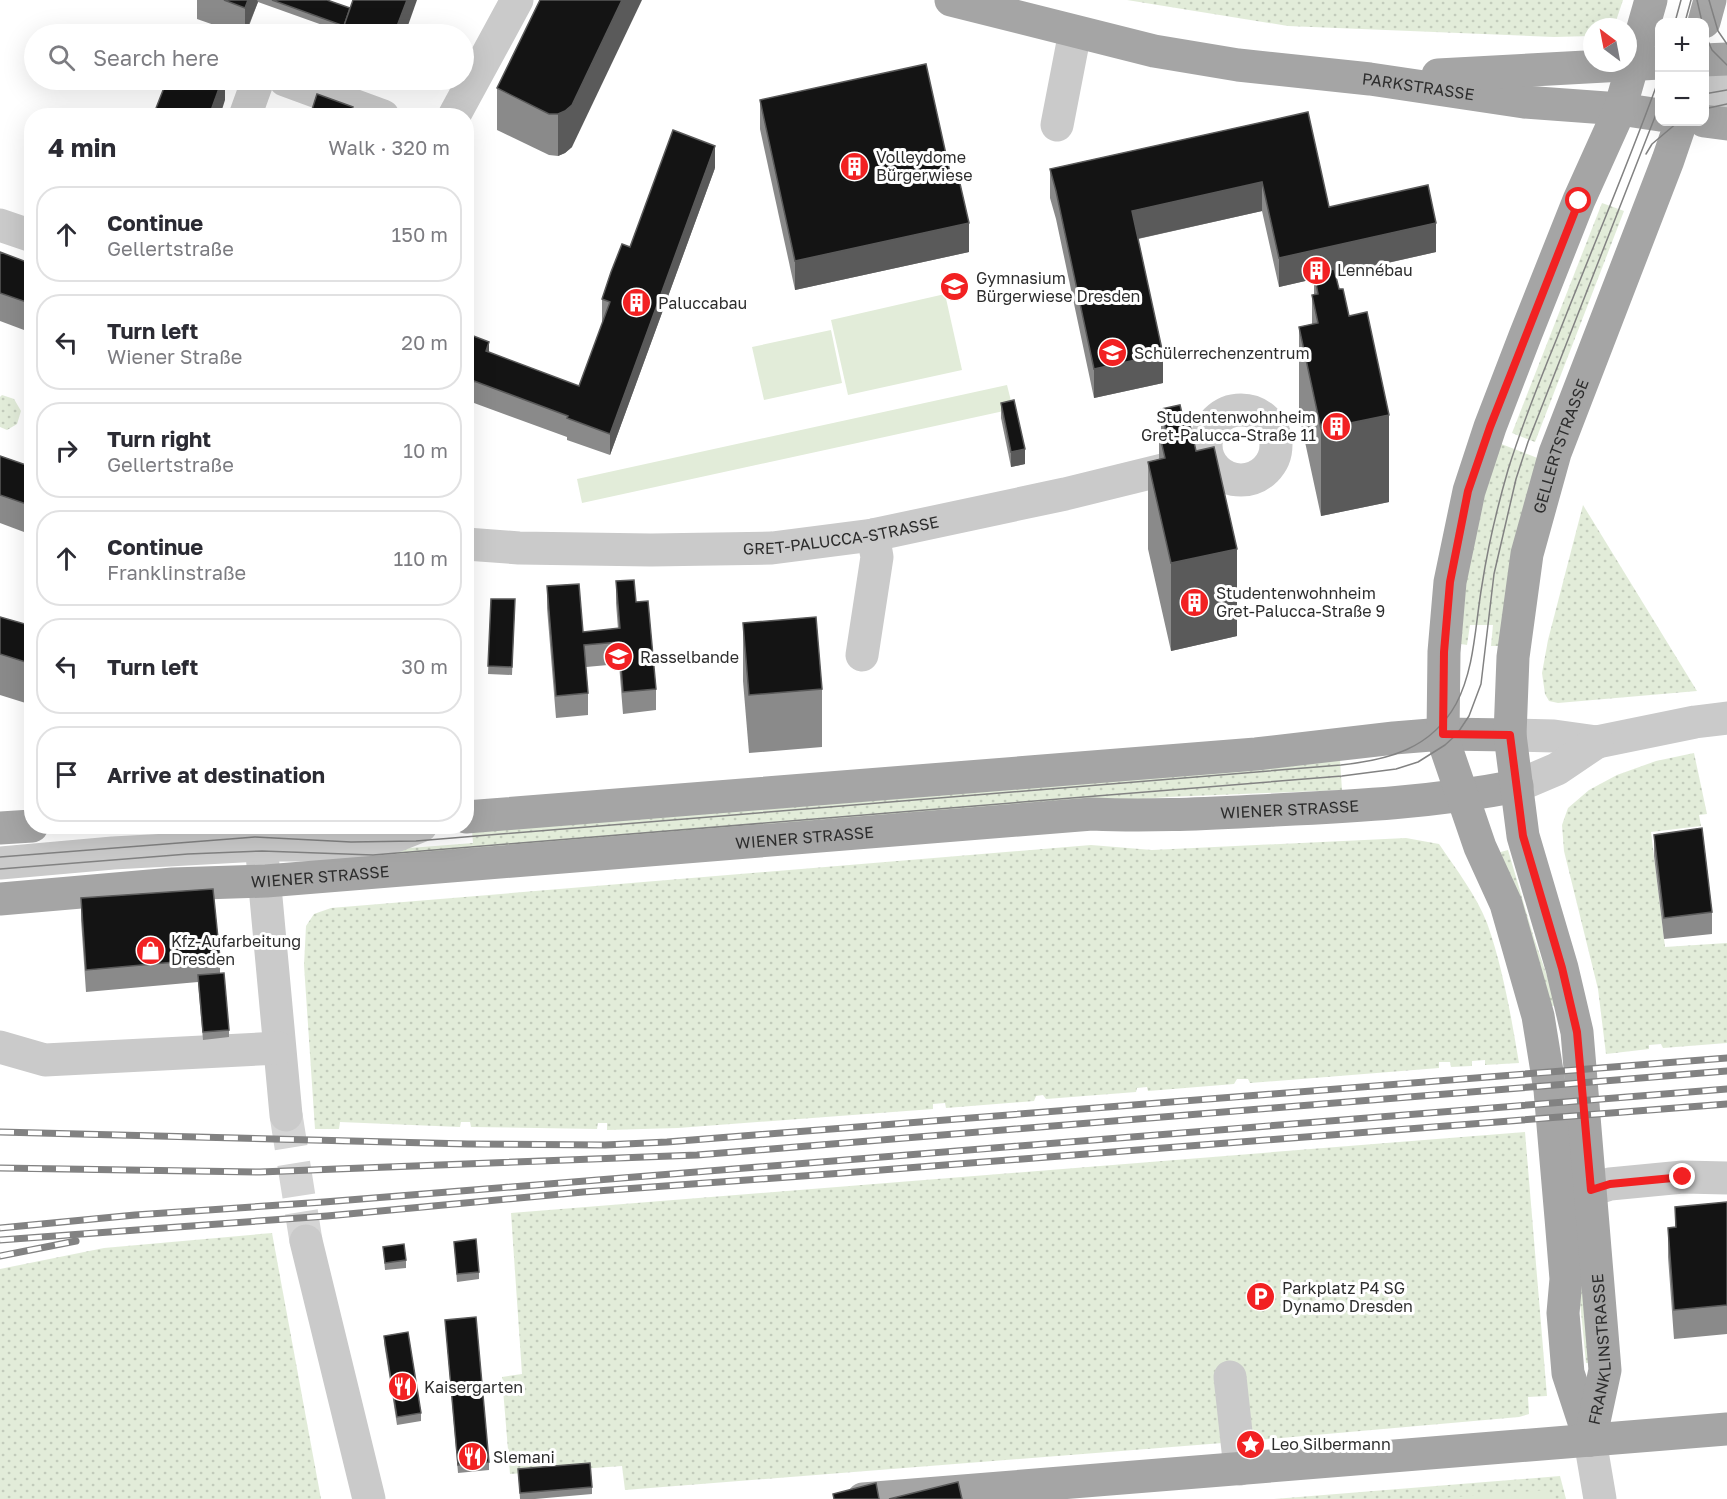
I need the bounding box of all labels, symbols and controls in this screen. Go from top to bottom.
north arrow [1583,18,1637,72]
map controls [1655,18,1709,126]
button: + [1655,18,1709,72]
search box [24,24,474,90]
icon: search [45,41,78,74]
text: Search here [93,44,219,71]
street label: PARKSTRASSE [1361,68,1476,104]
button: − [1655,72,1709,126]
text: 4 min [48,132,116,163]
text: Walk · 320 m [328,135,450,159]
place label: Volleydome Bürgerwiese [876,147,972,185]
building icon: Volleydome Bürgerwiese [839,150,871,182]
route start [1565,187,1591,213]
text: Continue [107,209,203,236]
icon: ahead [50,218,83,251]
text: 150 m [392,222,448,246]
text: Gellertstraße [107,236,234,260]
building icon: Lennébau [1300,254,1332,286]
place label: Lennébau [1337,260,1413,280]
place label: Gymnasium Bürgerwiese Dresden [976,268,1140,306]
school or university icon: Gymnasium Bürgerwiese Dresden [939,271,971,303]
building icon: Paluccabau [621,287,653,319]
place label: Paluccabau [658,293,747,313]
text: Turn left [107,317,198,344]
icon: left [50,326,83,359]
text: 20 m [401,330,448,354]
school or university icon: Schülerrechenzentrum [1097,337,1129,369]
place label: Schülerrechenzentrum [1134,343,1310,363]
text: Wiener Straße [107,344,242,368]
street label: GELLERTSTRASSE [1529,376,1593,516]
place label: Studentenwohnheim Gret-Palucca-Straße 11 [1141,407,1316,445]
building icon: Studentenwohnheim Gret-Palucca-Straße 11 [1321,410,1353,442]
text: Turn right [107,425,211,452]
icon: right [50,434,83,467]
text: 10 m [403,438,448,462]
text: Gellertstraße [107,452,234,476]
street label: GRET-PALUCCA-STRASSE [743,511,941,558]
text: Continue [107,533,203,560]
icon: ahead [50,542,83,575]
text: 110 m [394,546,448,570]
text: Franklinstraße [107,560,246,584]
place label: Studentenwohnheim Gret-Palucca-Straße 9 [1216,583,1385,621]
building icon: Studentenwohnheim Gret-Palucca-Straße 9 [1179,586,1211,618]
school or university icon: Rasselbande [603,641,635,673]
place label: Rasselbande [640,647,739,667]
icon: left [50,650,83,683]
text: Turn left [107,653,198,680]
text: 30 m [401,654,448,678]
icon: arrive [50,758,83,791]
text: Arrive at destination [107,761,325,788]
street label: WIENER STRASSE [1220,795,1359,823]
street label: WIENER STRASSE [735,822,874,853]
street label: WIENER STRASSE [251,861,390,891]
place label: Kfz-Aufarbeitung Dresden [171,931,301,969]
shop icon: Kfz-Aufarbeitung Dresden [134,934,166,966]
route end [1669,1163,1695,1189]
street label: FRANKLINSTRASSE [1584,1273,1615,1427]
place label: Parkplatz P4 SG Dynamo Dresden [1282,1278,1413,1316]
parking icon: Parkplatz P4 SG Dynamo Dresden [1245,1281,1277,1313]
restaurant icon: Kaisergarten [387,1371,419,1403]
place label: Kaisergarten [424,1377,523,1397]
place icon: Leo Silbermann [1234,1428,1266,1460]
place label: Leo Silbermann [1271,1434,1391,1454]
restaurant icon: Slemani [456,1441,488,1473]
place label: Slemani [493,1447,555,1467]

